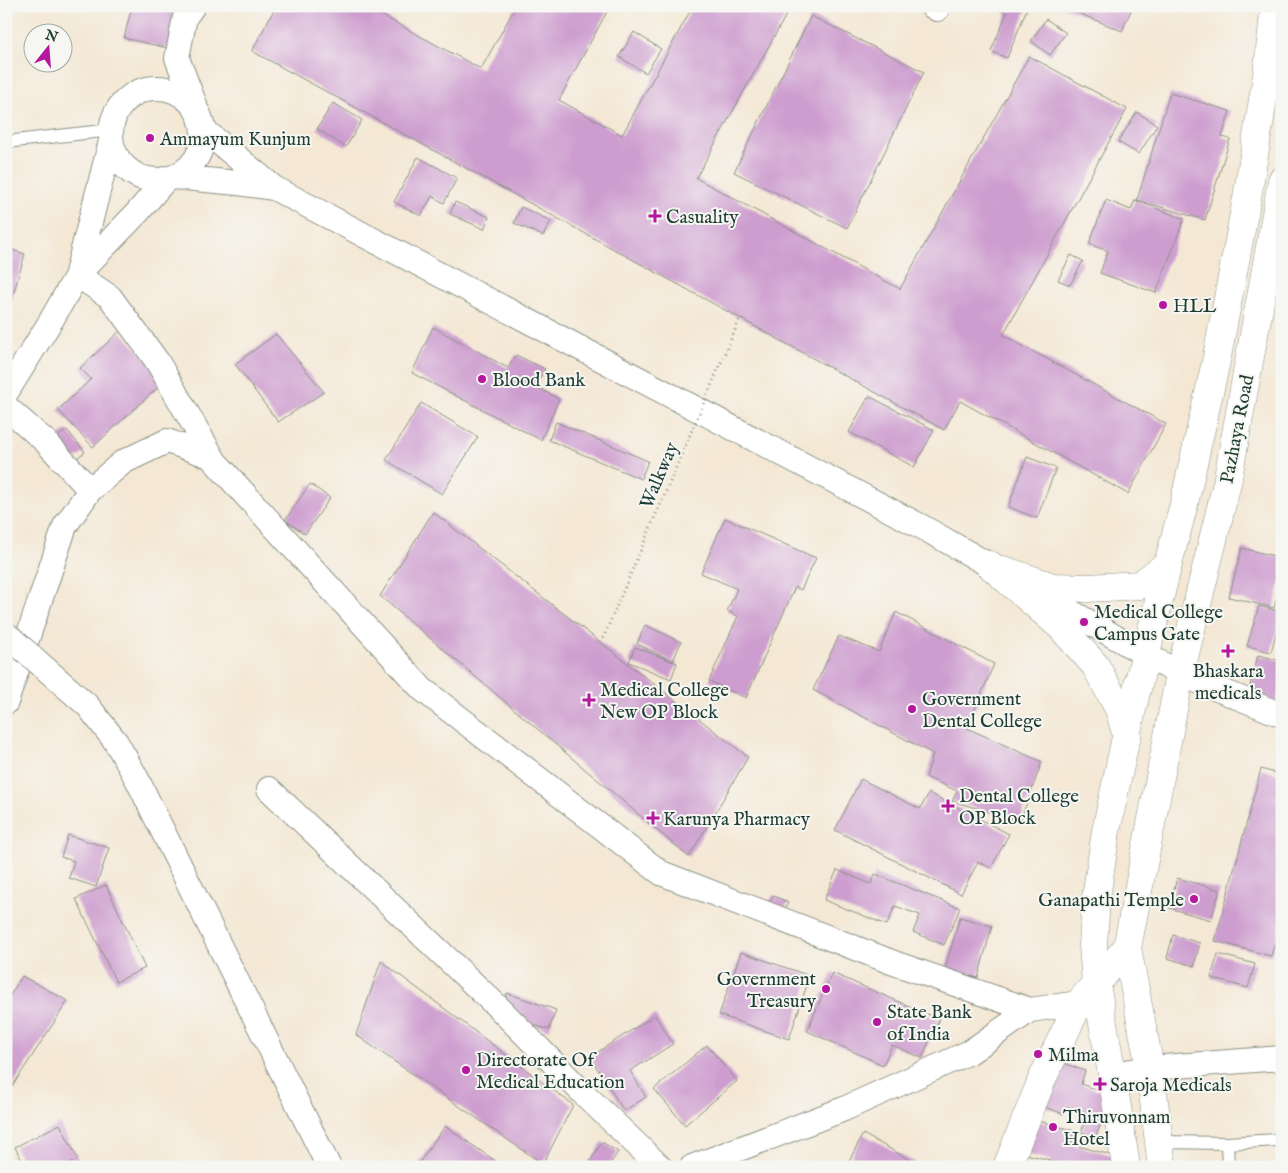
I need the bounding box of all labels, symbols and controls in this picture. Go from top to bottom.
north arrow [22,22,72,72]
text: N [42,26,60,47]
place label: Ammayum Kunjum [159,128,311,152]
marker: Ammayum Kunjum [144,132,156,144]
place label: Casuality [666,206,739,230]
marker: Casuality [648,209,662,223]
place label: HLL [1173,295,1217,319]
marker: HLL [1157,299,1169,311]
place label: Blood Bank [492,369,586,393]
street label: Pazhaya Road [1216,372,1260,486]
marker: Blood Bank [476,373,488,385]
street label: Walkway [635,438,685,513]
place label: Medical College Campus Gate [1094,601,1223,647]
marker: Medical College Campus Gate [1078,616,1090,628]
marker: Bhaskara medicals [1222,645,1234,657]
place label: Bhaskara medicals [1192,660,1264,706]
place label: Medical College New OP Block [600,679,729,725]
place label: Government Dental College [922,688,1042,734]
marker: Medical College New OP Block [582,693,596,707]
marker: Government Dental College [906,703,918,715]
place label: Dental College OP Block [959,785,1079,831]
marker: Dental College OP Block [941,799,955,813]
place label: Karunya Pharmacy [663,808,811,832]
marker: Karunya Pharmacy [647,812,659,824]
place label: Ganapathi Temple [1038,889,1184,913]
marker: Ganapathi Temple [1188,893,1200,905]
place label: Government Treasury [717,968,817,1014]
marker: Government Treasury [820,983,832,995]
place label: State Bank of India [887,1001,973,1047]
marker: State Bank of India [871,1016,883,1028]
place label: Milma [1048,1044,1100,1068]
marker: Milma [1032,1048,1044,1060]
place label: Directorate Of Medical Education [476,1049,625,1095]
marker: Directorate Of Medical Education [460,1064,472,1076]
place label: Saroja Medicals [1110,1074,1232,1098]
marker: Saroja Medicals [1094,1078,1106,1090]
place label: Thiruvonnam Hotel [1063,1106,1171,1152]
marker: Thiruvonnam Hotel [1047,1121,1059,1133]

